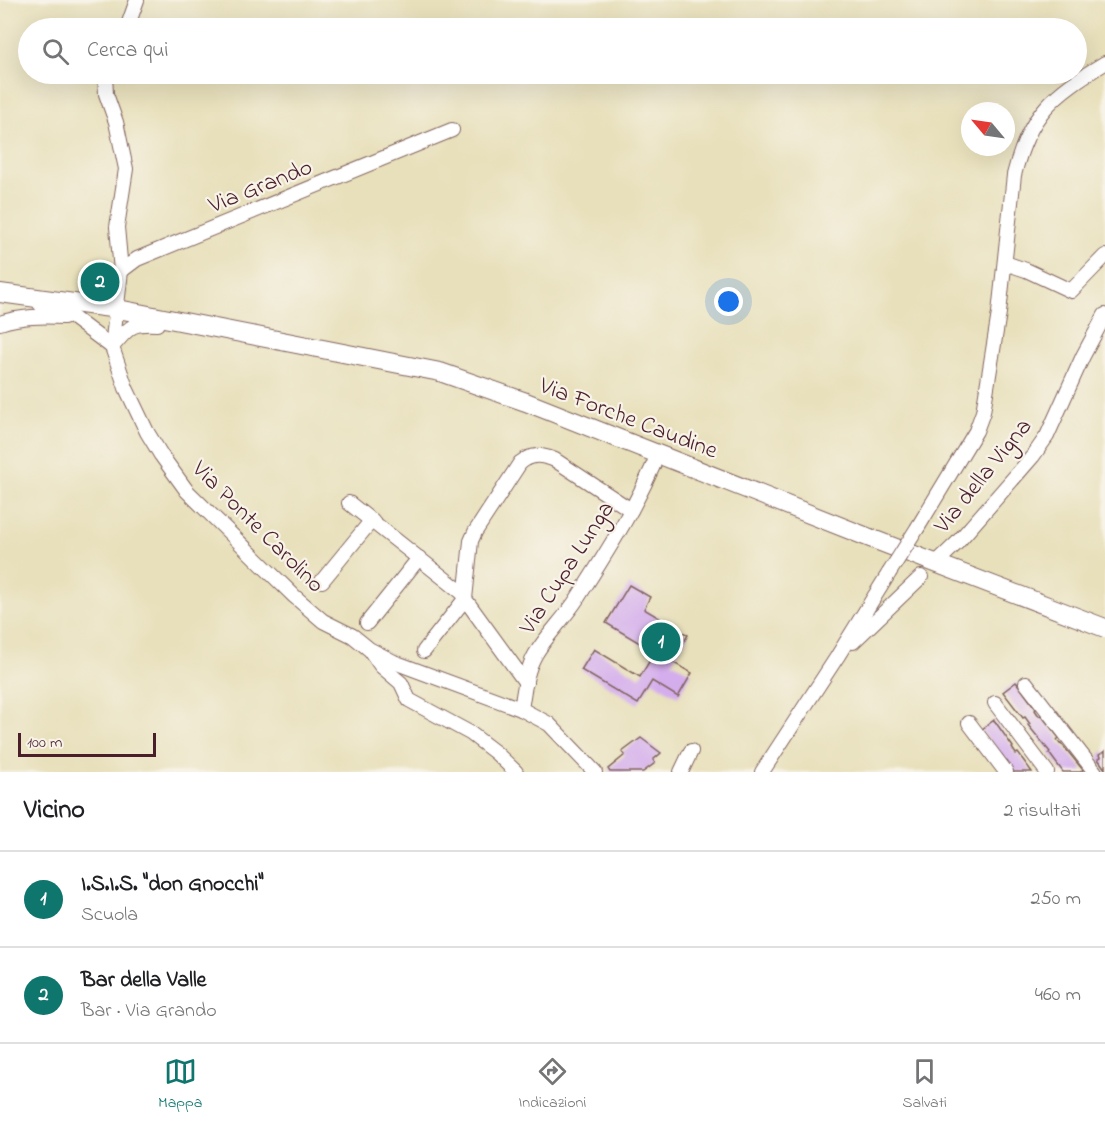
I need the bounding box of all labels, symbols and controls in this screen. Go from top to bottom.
search box [18,18,1087,84]
icon: search [39,35,72,68]
text: Cerca qui [87,35,169,67]
north arrow [961,102,1015,156]
street label: Via Grando [203,151,318,224]
pin: 2 [80,260,120,304]
your location [714,287,743,316]
street label: Via Forche Caudine [533,369,722,469]
street label: Via della Vigna [926,411,1041,543]
street label: Via Ponte Carolino [182,453,332,602]
street label: Via Cupa Lunga [511,495,624,643]
pin: 1 [642,620,680,664]
scale bar [18,730,156,758]
text: 100 m [27,731,62,755]
text: Vicino [24,792,85,830]
text: 2 risultati [1004,797,1081,826]
text: I.S.I.S. "don Gnocchi" [81,869,264,901]
text: 1 [40,885,47,914]
text: 250 m [1030,885,1081,914]
text: Scuola [81,901,138,930]
text: Bar della Valle [81,965,206,997]
text: 2 [39,981,48,1010]
text: 460 m [1035,981,1081,1010]
text: Bar · Via Grando [81,997,217,1026]
tab: Mappa [158,1055,202,1115]
tab: Indicazioni [518,1055,586,1115]
tab: Salvati [902,1055,947,1115]

